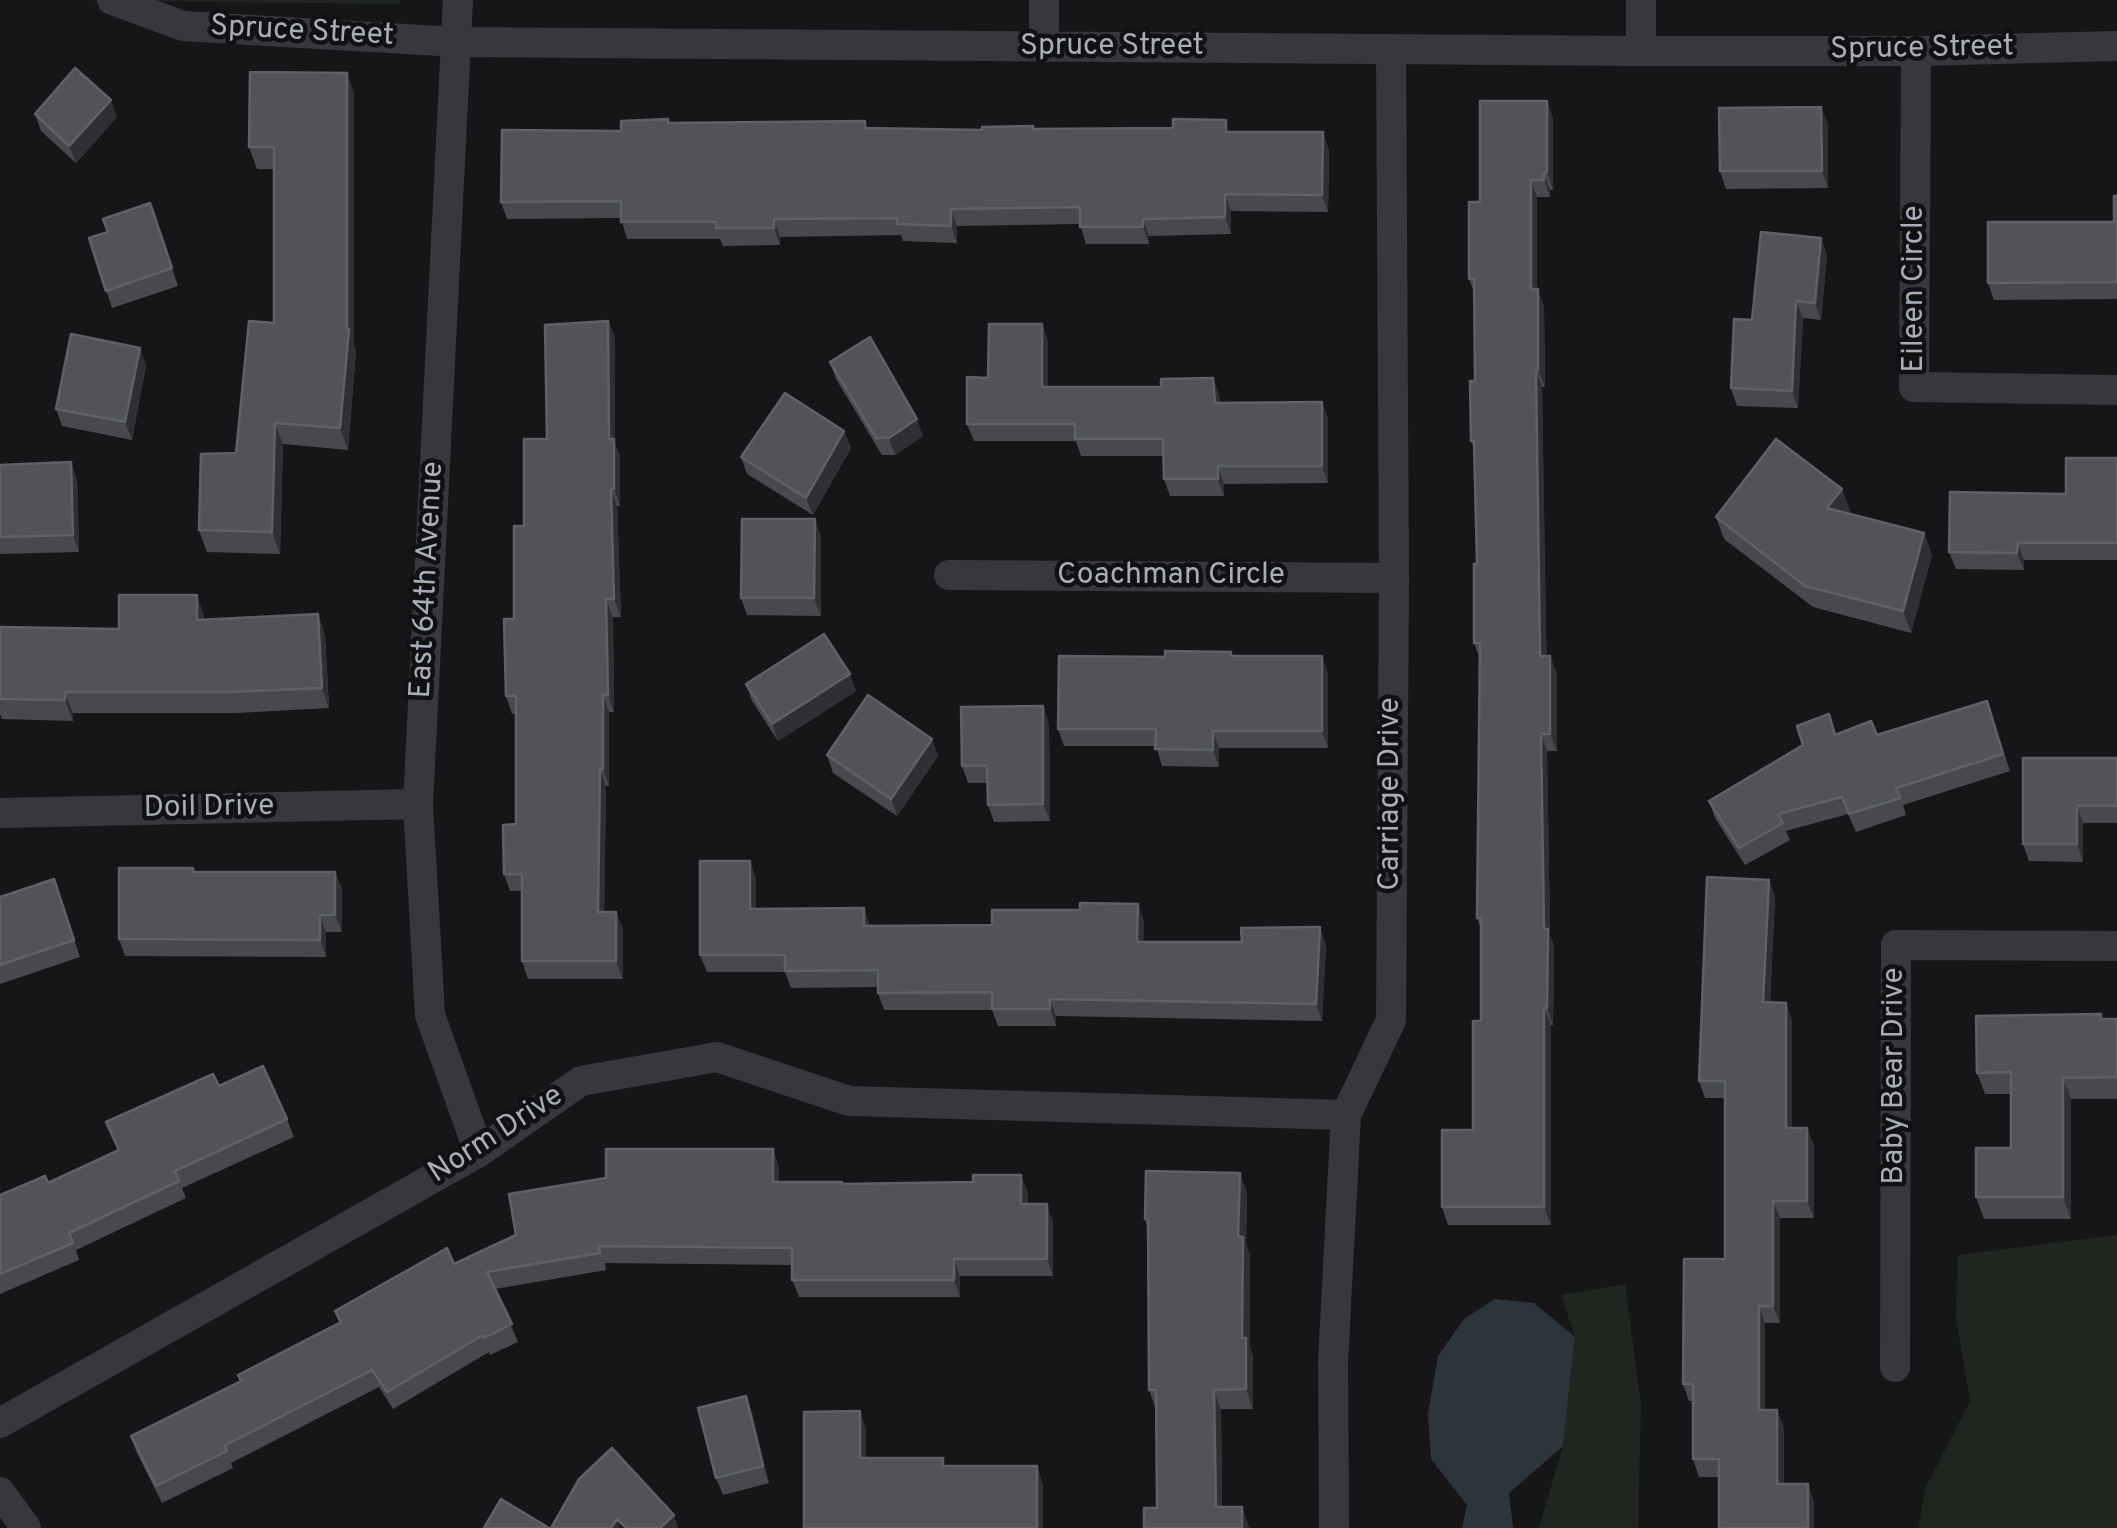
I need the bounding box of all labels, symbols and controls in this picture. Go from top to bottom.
street label: Spruce Street [209,10,395,56]
street label: Spruce Street [1020,30,1204,66]
street label: Spruce Street [1830,30,2014,70]
street label: Eileen Circle [1898,205,1934,373]
street label: East 64th Avenue [405,461,453,699]
street label: Coachman Circle [1057,559,1285,595]
street label: Carriage Drive [1374,697,1410,891]
street label: Doil Drive [143,790,275,828]
street label: Baby Bear Drive [1878,967,1914,1185]
street label: Norm Drive [423,1079,571,1193]

